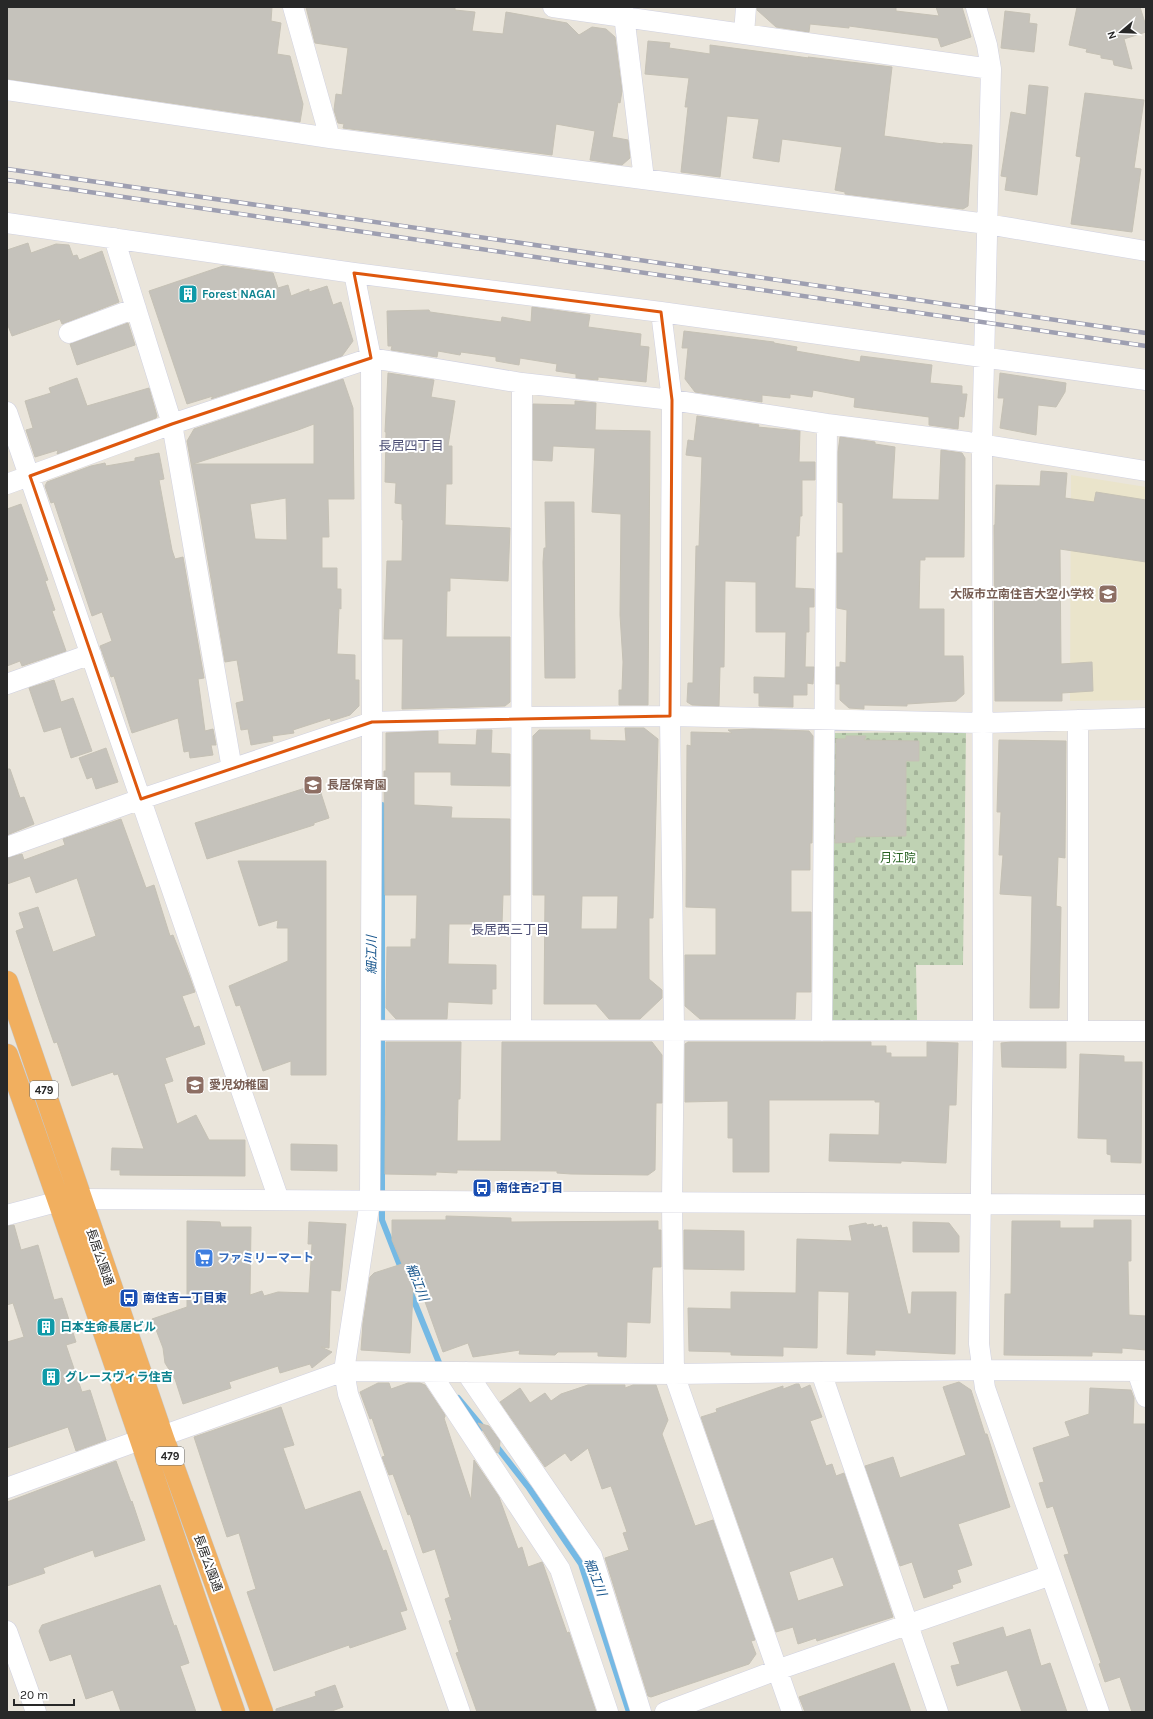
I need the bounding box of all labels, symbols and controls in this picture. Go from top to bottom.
north arrow [1101,12,1141,52]
text: N [1105,29,1119,41]
building icon: Forest NAGAI [177,283,199,305]
place label: Forest NAGAI [202,287,276,301]
district label: 長居四丁目 [378,438,444,453]
school or university icon: 大阪市立南住吉大空小学校 [1097,583,1119,605]
place label: 大阪市立南住吉大空小学校 [950,587,1094,601]
school or university icon: 長居保育園 [302,774,324,796]
place label: 長居保育園 [327,778,387,792]
park label: 月江院 [880,851,916,865]
district label: 長居西三丁目 [471,922,549,937]
water label: 細江川 [364,934,379,975]
school or university icon: 愛児幼稚園 [184,1074,206,1096]
place label: 愛児幼稚園 [209,1078,269,1092]
road number: 479 [30,1081,58,1099]
bus stop icon: 南住吉2丁目 [471,1177,493,1199]
place label: 南住吉2丁目 [496,1181,563,1195]
street label: 長居公園通 [84,1226,116,1288]
supermarket icon: ファミリーマート [193,1247,215,1269]
place label: ファミリーマート [218,1251,314,1265]
water label: 細江川 [403,1261,433,1305]
bus stop icon: 南住吉一丁目東 [118,1287,140,1309]
place label: 南住吉一丁目東 [143,1291,227,1305]
building icon: 日本生命長居ビル [35,1316,57,1338]
place label: 日本生命長居ビル [60,1320,156,1334]
building icon: グレースヴィラ住吉 [40,1366,62,1388]
place label: グレースヴィラ住吉 [65,1370,172,1384]
road number: 479 [156,1447,184,1465]
street label: 長居公園通 [191,1532,225,1594]
water label: 細江川 [582,1556,610,1600]
scale bar [14,1681,74,1707]
text: 20 m [20,1688,48,1702]

